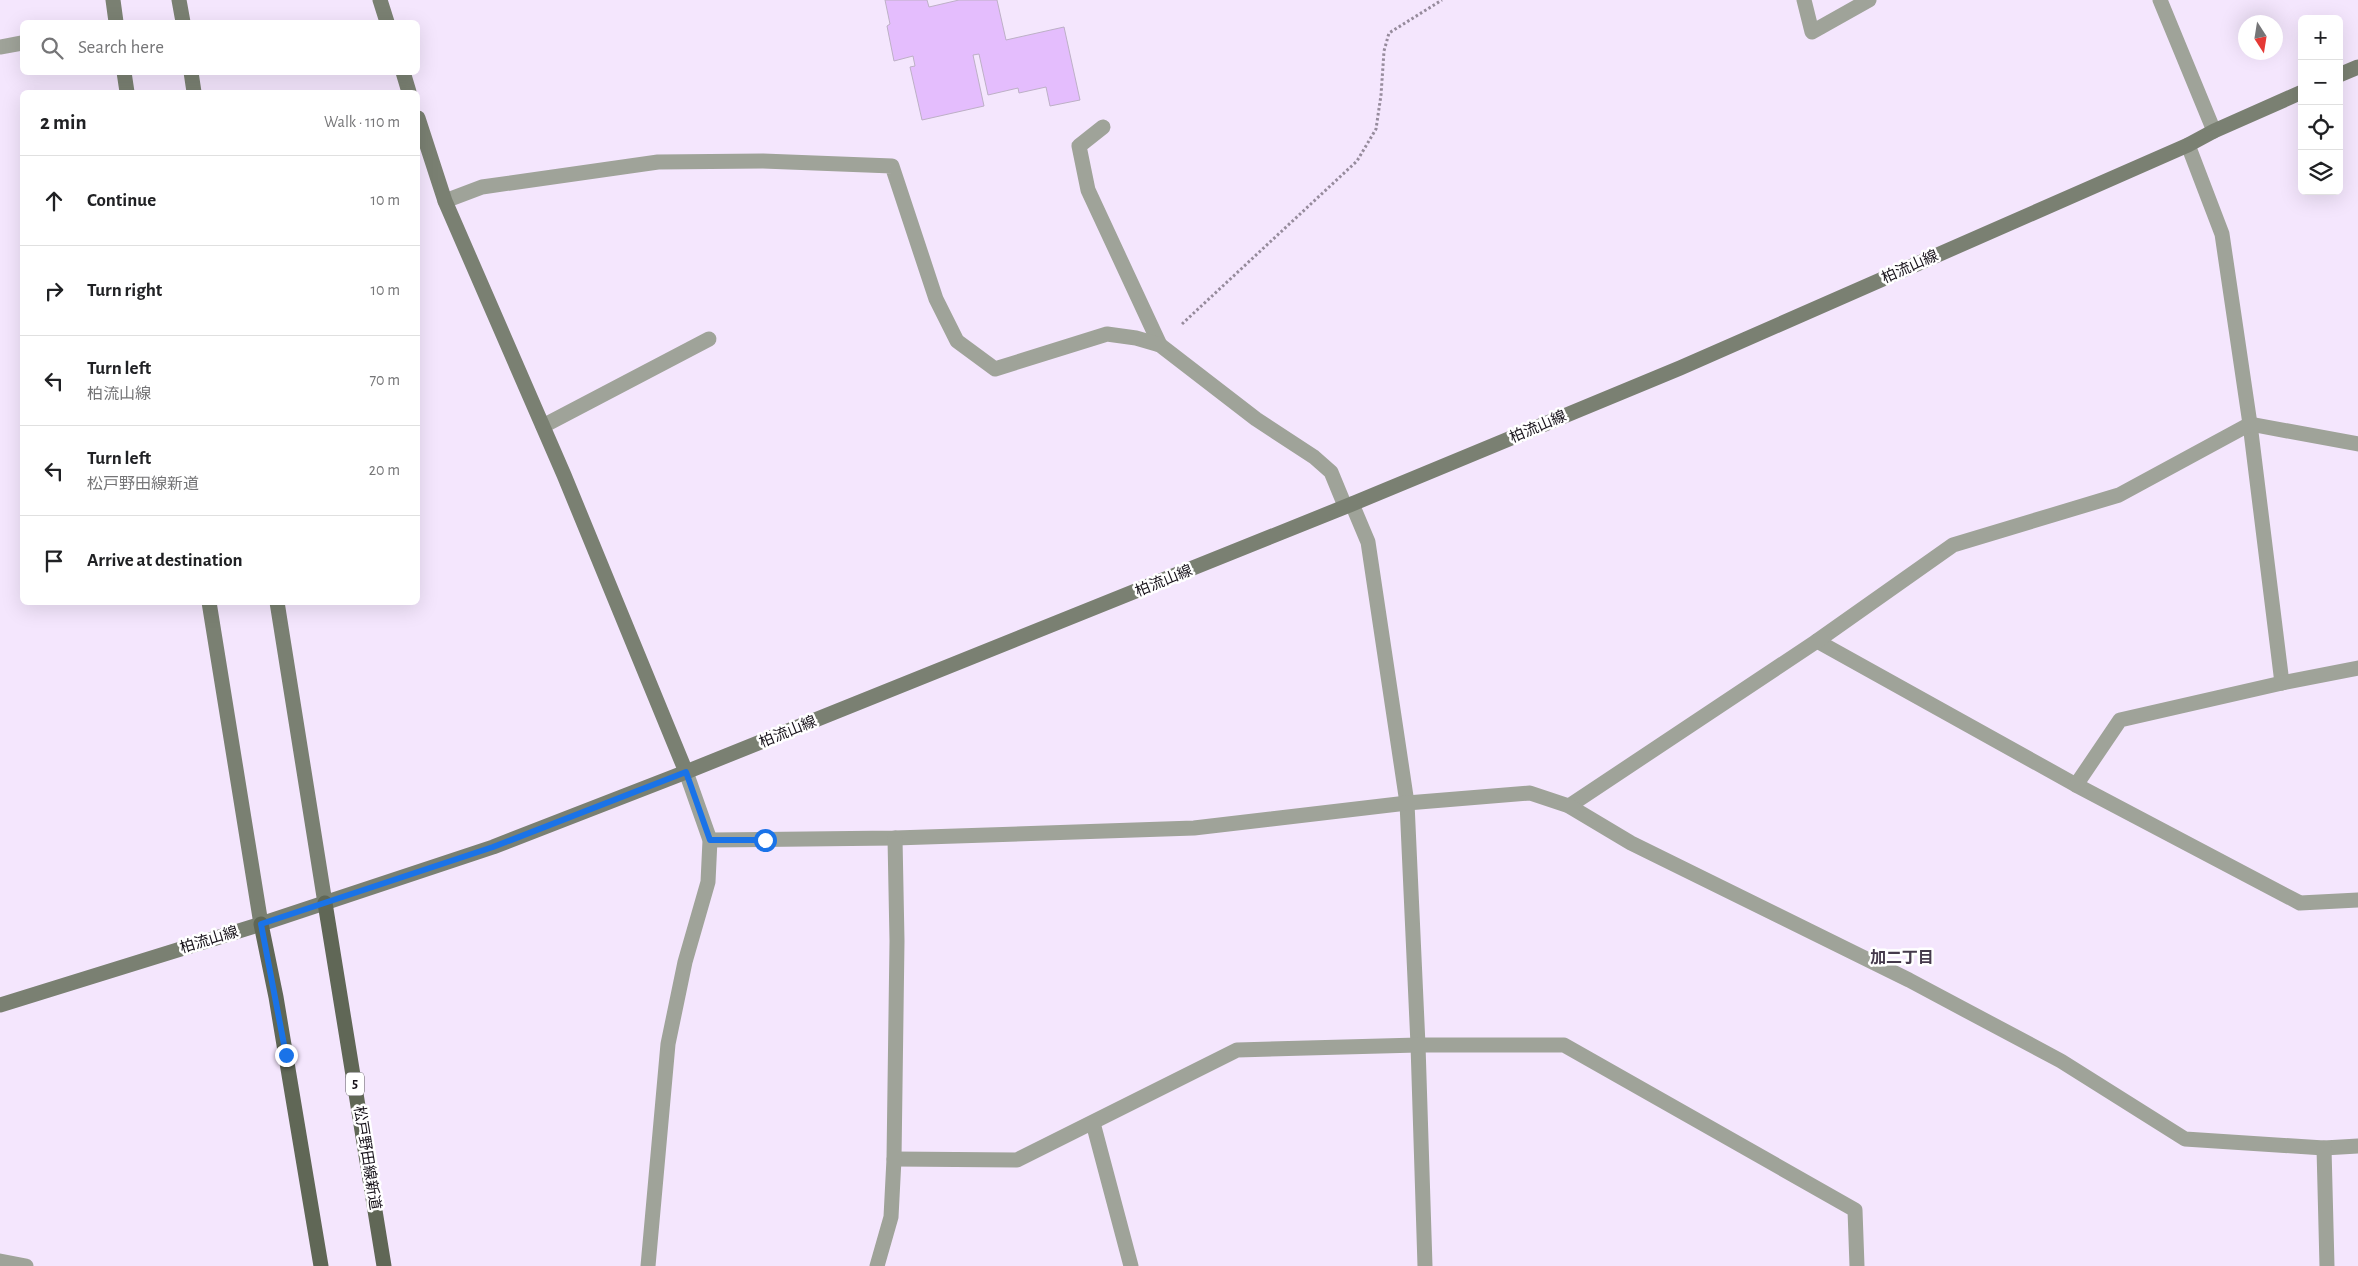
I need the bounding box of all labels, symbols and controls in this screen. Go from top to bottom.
north arrow [2238,15,2283,60]
map controls [2298,15,2343,195]
button: + [2298,15,2343,60]
search box [20,20,420,75]
icon: search [38,34,66,62]
text: Search here [78,38,164,57]
button: − [2298,60,2343,105]
button: locate [2298,105,2343,150]
text: 2 min [40,112,87,133]
text: Walk · 110 m [324,114,400,130]
button: layers [2298,150,2343,195]
icon: ahead [40,187,68,215]
text: Continue [87,191,156,210]
text: 10 m [371,192,400,208]
street label: 柏流山線 [1879,247,1940,286]
icon: right [40,277,68,305]
text: Turn right [87,281,162,300]
text: 10 m [371,282,400,298]
text: Turn left [87,359,151,378]
icon: left [40,367,68,395]
text: 70 m [369,372,400,388]
text: 柏流山線 [87,386,151,402]
street label: 柏流山線 [1507,407,1569,446]
text: Turn left [87,449,151,468]
icon: left [40,457,68,485]
text: 20 m [369,462,400,478]
text: 松戸野田線新道 [87,476,199,492]
icon: arrive [40,547,68,575]
text: Arrive at destination [87,551,243,570]
street label: 柏流山線 [1133,562,1195,599]
street label: 柏流山線 [757,713,819,750]
route start [754,829,777,852]
street label: 柏流山線 [178,923,240,956]
district label: 加二丁目 [1870,949,1934,966]
route end [275,1044,298,1067]
road number: 5 [346,1072,364,1096]
street label: 松戸野田線新道 [351,1105,384,1211]

